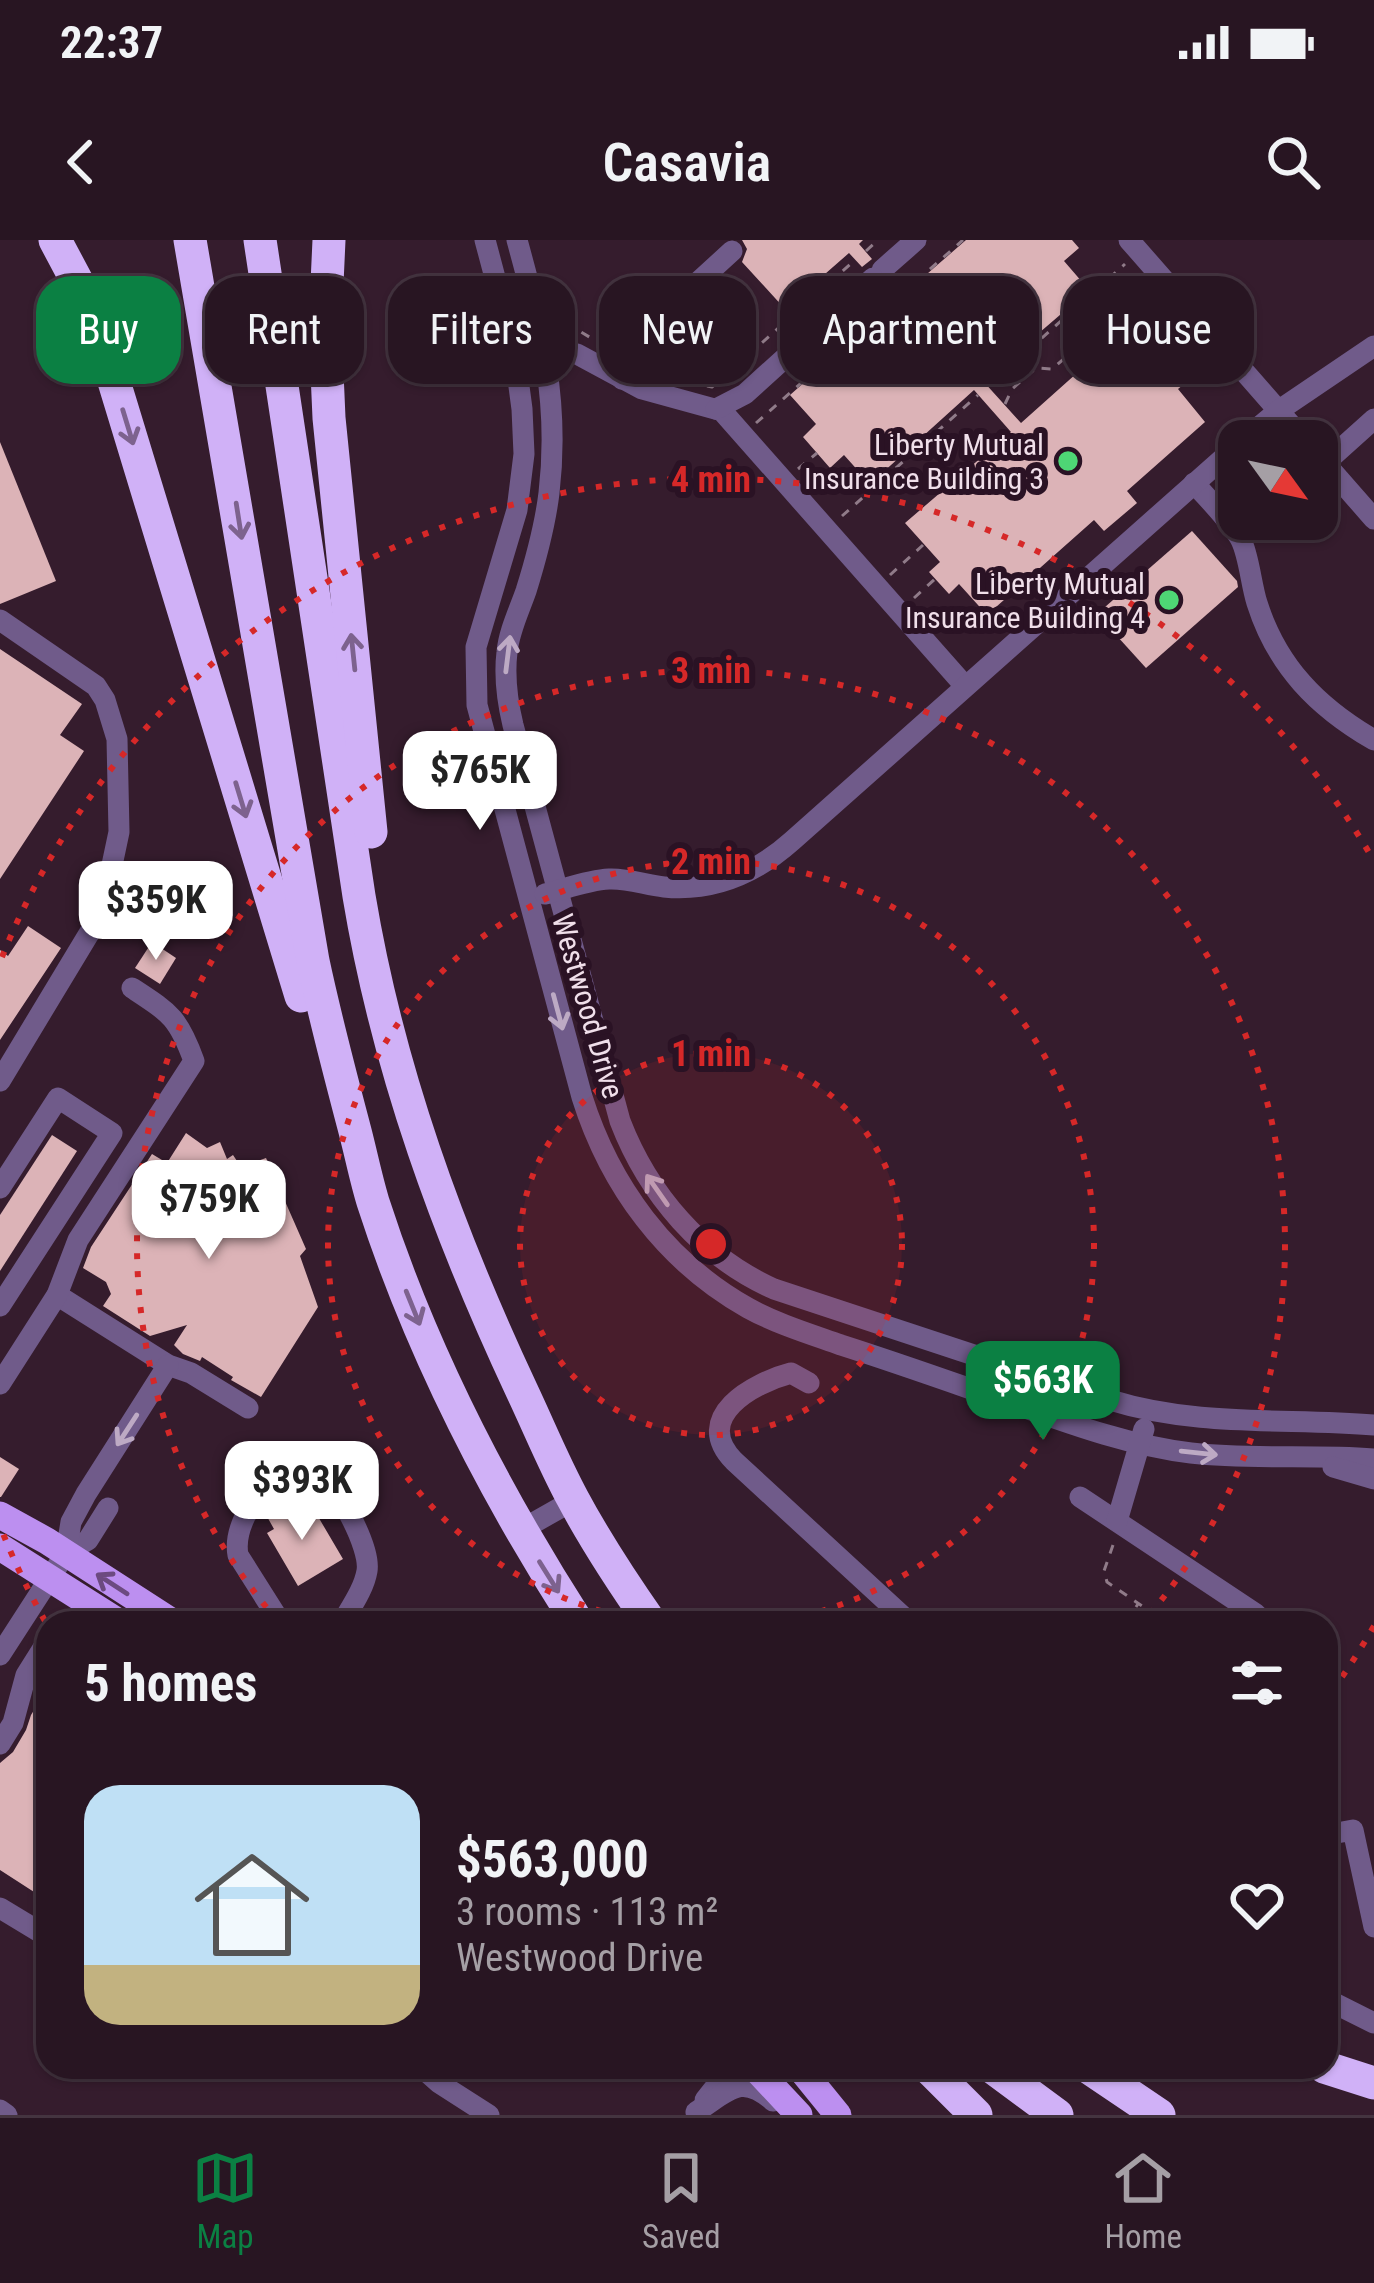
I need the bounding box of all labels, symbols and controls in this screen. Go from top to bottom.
text: 22:37 [60,16,163,69]
icon: back [48,129,114,195]
icon: search [1260,129,1326,195]
text: Casavia [603,131,771,194]
chip: Buy [36,276,181,384]
chip: Rent [205,276,364,384]
chip: Filters [388,276,575,384]
chip: New [599,276,756,384]
chip: Apartment [780,276,1039,384]
chip: House [1063,276,1254,384]
one-way arrow [118,407,140,445]
north arrow [1218,420,1338,540]
map controls [1218,420,1338,540]
place label: Liberty Mutual Insurance Building 3 [804,427,1044,496]
marker: Liberty Mutual Insurance Building 3 [1055,448,1081,474]
text: 4 min [671,459,751,501]
one-way arrow [228,501,251,540]
place label: Liberty Mutual Insurance Building 4 [905,566,1145,635]
marker: Liberty Mutual Insurance Building 4 [1156,587,1182,613]
one-way arrow [341,633,363,672]
one-way arrow [498,636,520,675]
text: 3 min [671,650,751,692]
pin: $765K [396,731,564,833]
text: $765K [430,747,530,793]
one-way arrow [231,780,253,818]
text: 2 min [671,841,751,883]
pin: $359K [72,861,240,963]
text: $359K [106,877,206,923]
street label: Westwood Drive [545,910,631,1102]
one-way arrow [548,992,570,1030]
text: 1 min [671,1033,751,1075]
pin: $759K [125,1160,293,1262]
one-way arrow [645,1174,670,1208]
text: $759K [159,1176,259,1222]
centre of rings [690,1223,732,1265]
one-way arrow [404,1289,425,1326]
pin: $563K [959,1341,1127,1443]
text: $563K [993,1357,1093,1403]
one-way arrow [115,1412,139,1446]
pin: $393K [218,1441,386,1543]
one-way arrow [1179,1442,1218,1465]
text: $393K [252,1457,352,1503]
one-way arrow [537,1559,561,1593]
one-way arrow [96,1571,130,1596]
icon: filters [1224,1650,1290,1716]
text: 5 homes [84,1654,257,1713]
text: $563,000 [456,1830,649,1889]
icon: home [180,1833,324,1977]
icon: heart [1224,1872,1290,1938]
text: 3 rooms · 113 m² [456,1889,718,1935]
text: Westwood Drive [456,1935,703,1981]
tab: Map [192,2145,258,2256]
tab: Saved [642,2145,721,2256]
tab: Home [1105,2145,1182,2256]

